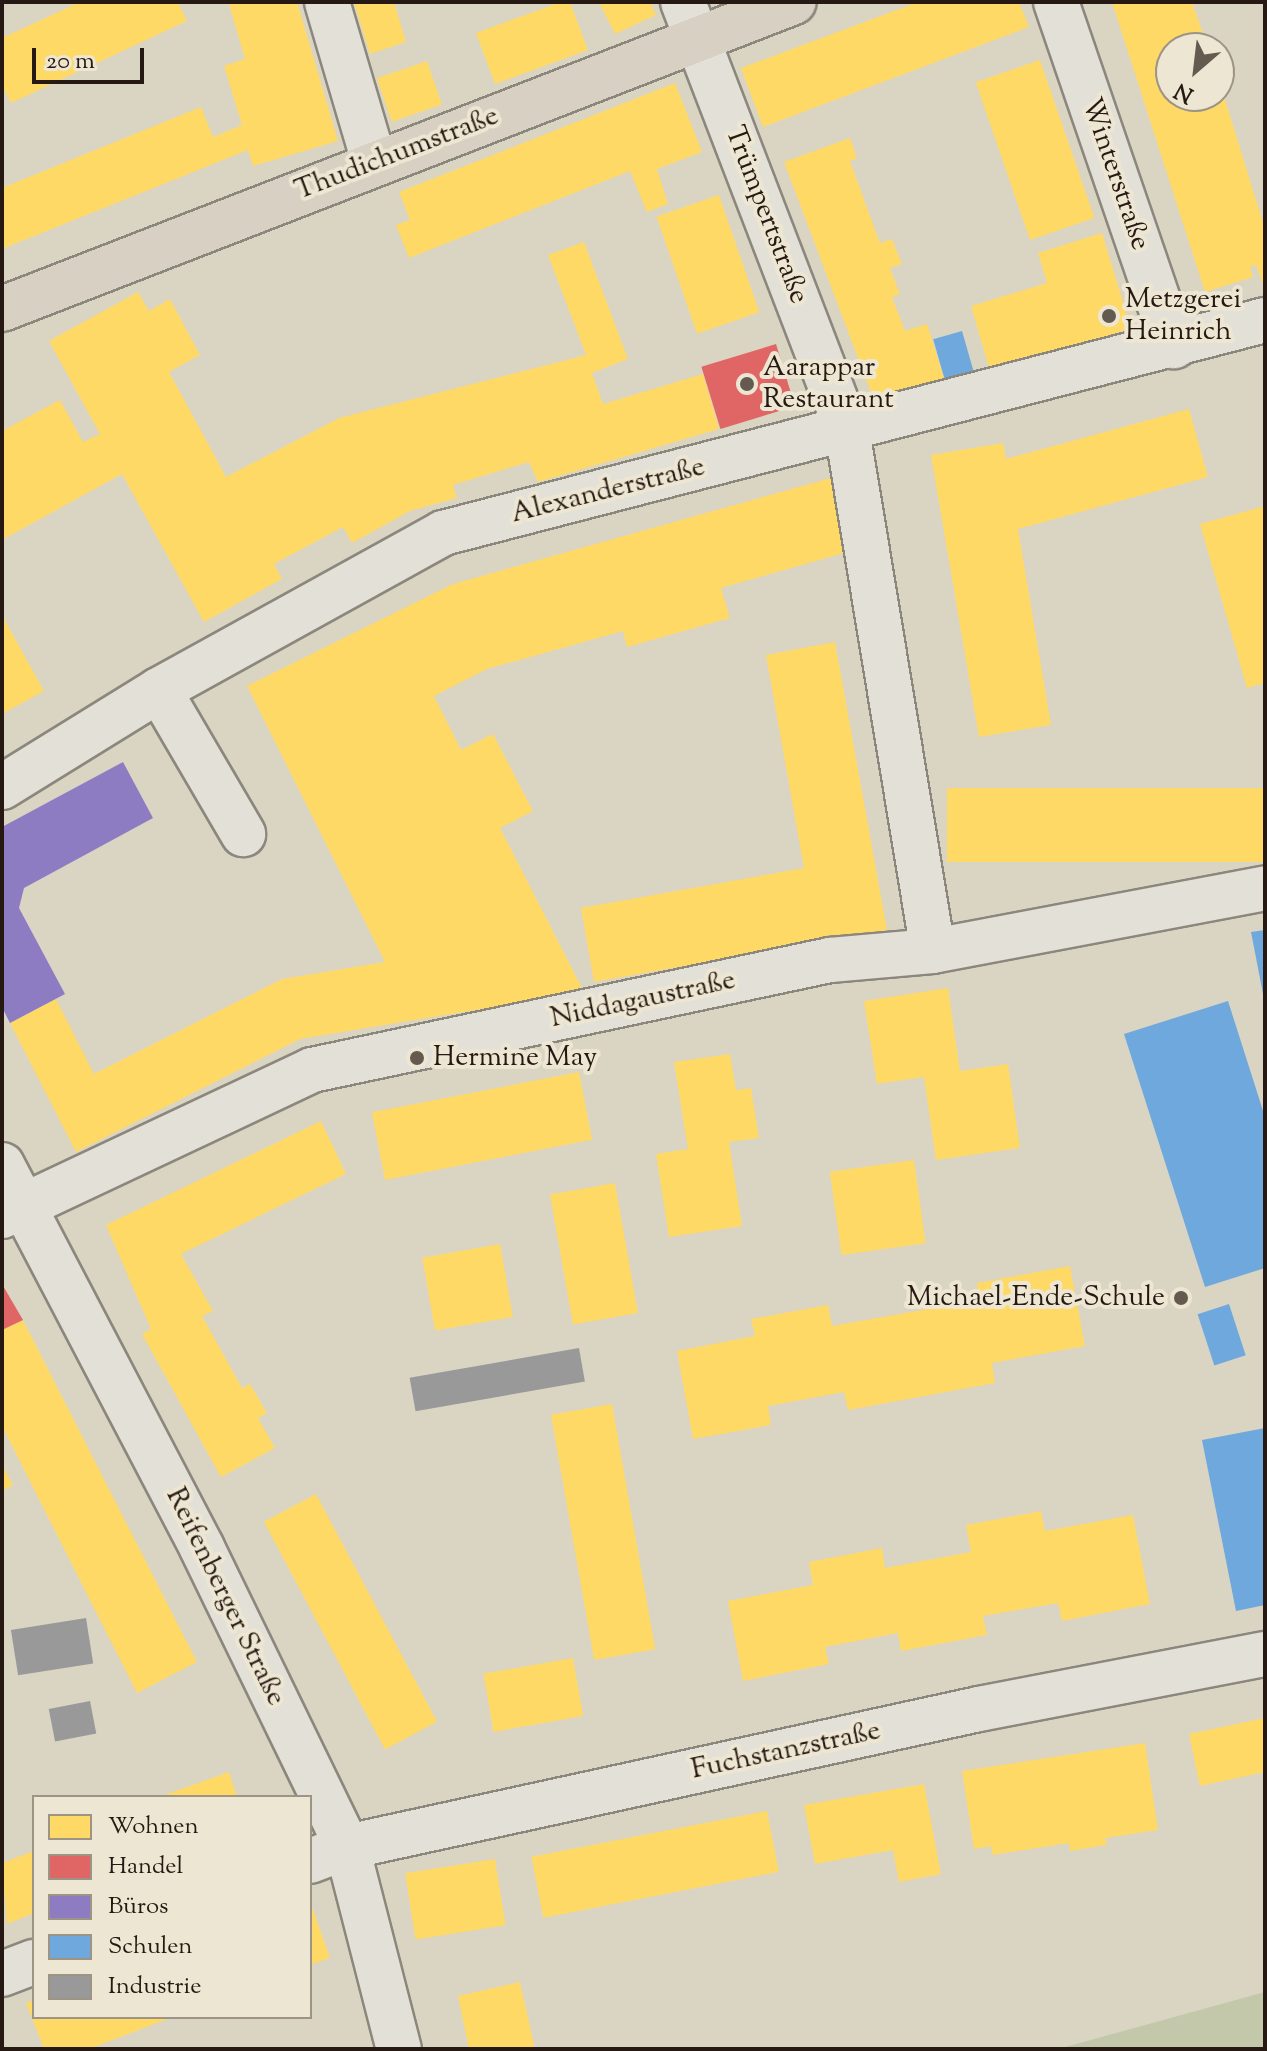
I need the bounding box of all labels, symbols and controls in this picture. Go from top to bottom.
scale bar [36,32,148,82]
north arrow [1155,32,1235,112]
text: 20 m [46,45,95,79]
text: N [1169,73,1200,110]
street label: Winterstraße [1073,94,1157,254]
street label: Thudichumstraße [290,100,504,208]
street label: Trümpertstraße [717,122,815,308]
place label: Metzgerei Heinrich [1125,283,1241,349]
marker: Metzgerei Heinrich [1100,307,1118,325]
place label: Aarappar Restaurant [763,351,894,417]
marker: Aarappar Restaurant [738,375,756,393]
street label: Alexanderstraße [508,451,708,531]
street label: Niddagaustraße [548,964,738,1036]
place label: Hermine May [433,1041,597,1075]
marker: Hermine May [408,1049,426,1067]
place label: Michael-Ende-Schule [907,1281,1165,1315]
marker: Michael-Ende-Schule [1172,1289,1190,1307]
street label: Reifenberger Straße [158,1483,292,1711]
street label: Fuchstanzstraße [688,1715,884,1787]
legend [32,1795,312,2019]
text: Wohnen [108,1810,199,1844]
text: Handel [108,1850,183,1884]
text: Büros [108,1890,169,1924]
text: Schulen [108,1930,193,1964]
text: Industrie [108,1970,201,2004]

